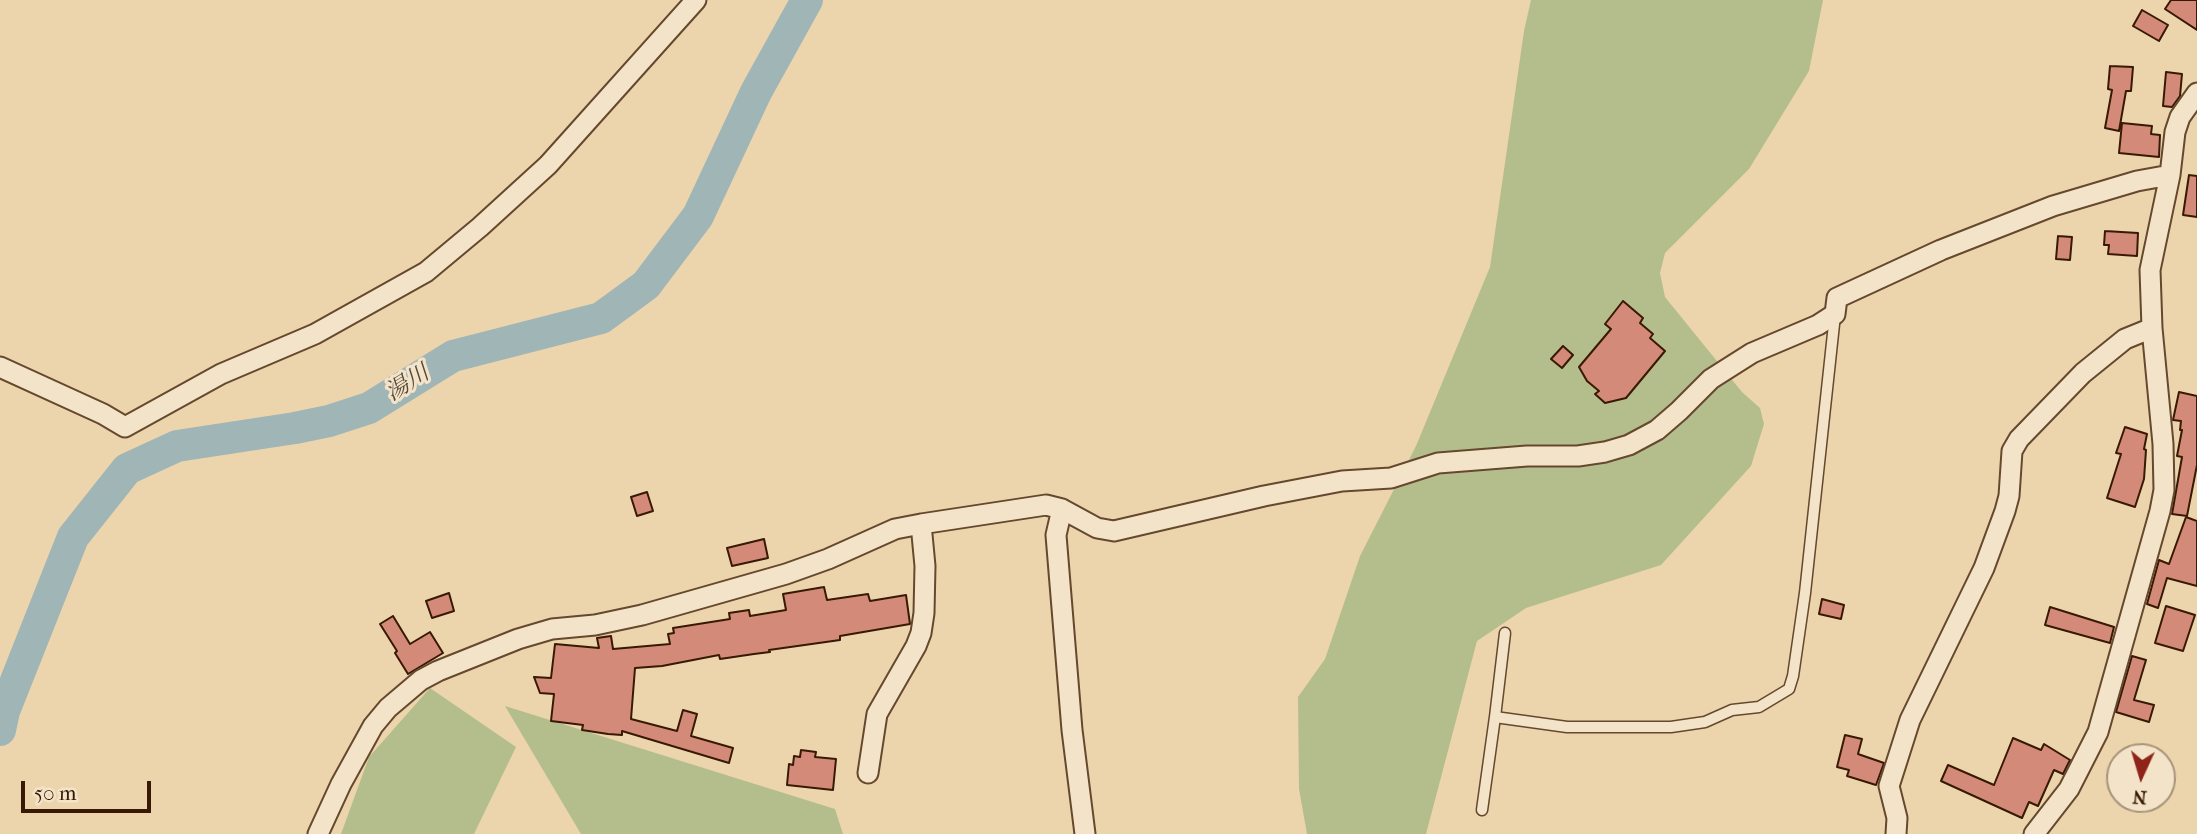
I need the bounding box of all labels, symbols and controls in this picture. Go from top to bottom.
water label: 湯川 [381,360,435,408]
north arrow [2106,743,2176,813]
scale bar [24,768,154,812]
text: 50 m [34,781,77,805]
text: N [2132,785,2148,808]

